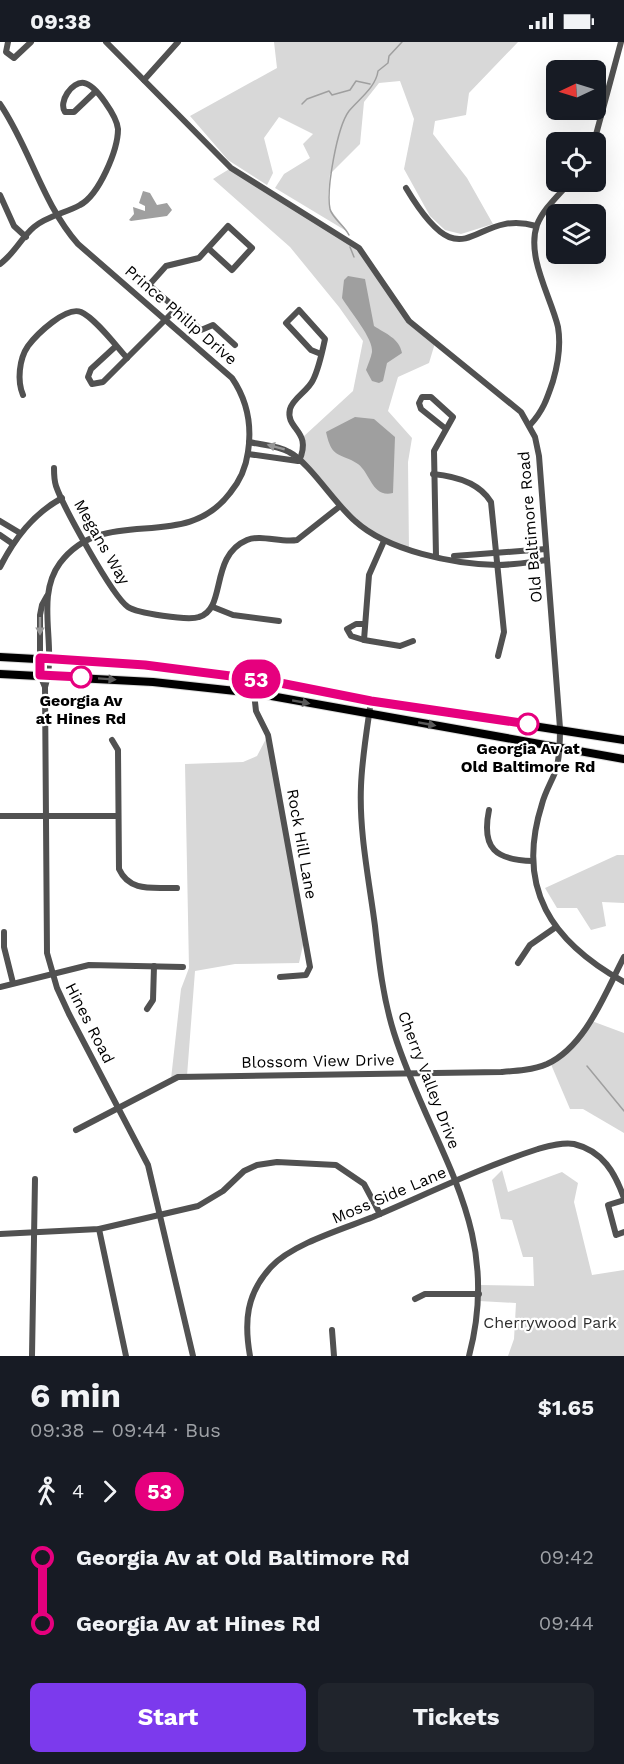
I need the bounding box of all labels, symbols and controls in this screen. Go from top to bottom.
text: 09:38 [30,9,91,34]
north arrow [546,60,606,120]
map controls [546,60,606,264]
button: locate [546,132,606,192]
button: layers [546,204,606,264]
street label: Prince Philip Drive [121,261,241,369]
one-way arrow [267,442,285,452]
street label: Old Baltimore Road [514,450,546,604]
street label: Megans Way [70,496,134,589]
one-way arrow [35,617,45,636]
line badge: 53 [229,660,283,698]
marker: Georgia Av at Hines Rd [70,666,92,688]
text: 53 [244,667,268,692]
one-way arrow [98,674,117,684]
place label: Georgia Av at Hines Rd [36,691,126,728]
one-way arrow [291,697,310,706]
marker: Georgia Av at Old Baltimore Rd [517,713,539,735]
one-way arrow [418,720,437,729]
place label: Georgia Av at Old Baltimore Rd [461,739,595,776]
street label: Rock Hill Lane [283,787,321,901]
street label: Hines Road [62,979,118,1067]
street label: Cherry Valley Drive [394,1008,464,1152]
street label: Blossom View Drive [241,1050,395,1072]
street label: Moss Side Lane [329,1162,449,1228]
park label: Cherrywood Park [483,1313,617,1332]
text: 6 min [30,1376,121,1415]
text: $1.65 [538,1395,594,1420]
text: 09:38 – 09:44 · Bus [30,1418,221,1442]
icon: walk [30,1475,63,1508]
icon: forward [93,1475,126,1508]
text: 4 [72,1479,84,1503]
text: 53 [147,1479,172,1504]
text: Georgia Av at Old Baltimore Rd [76,1545,409,1570]
text: 09:42 [539,1545,594,1569]
text: Georgia Av at Hines Rd [76,1611,320,1636]
text: 09:44 [539,1611,594,1635]
button: Start [30,1683,306,1752]
button: Tickets [318,1683,594,1752]

